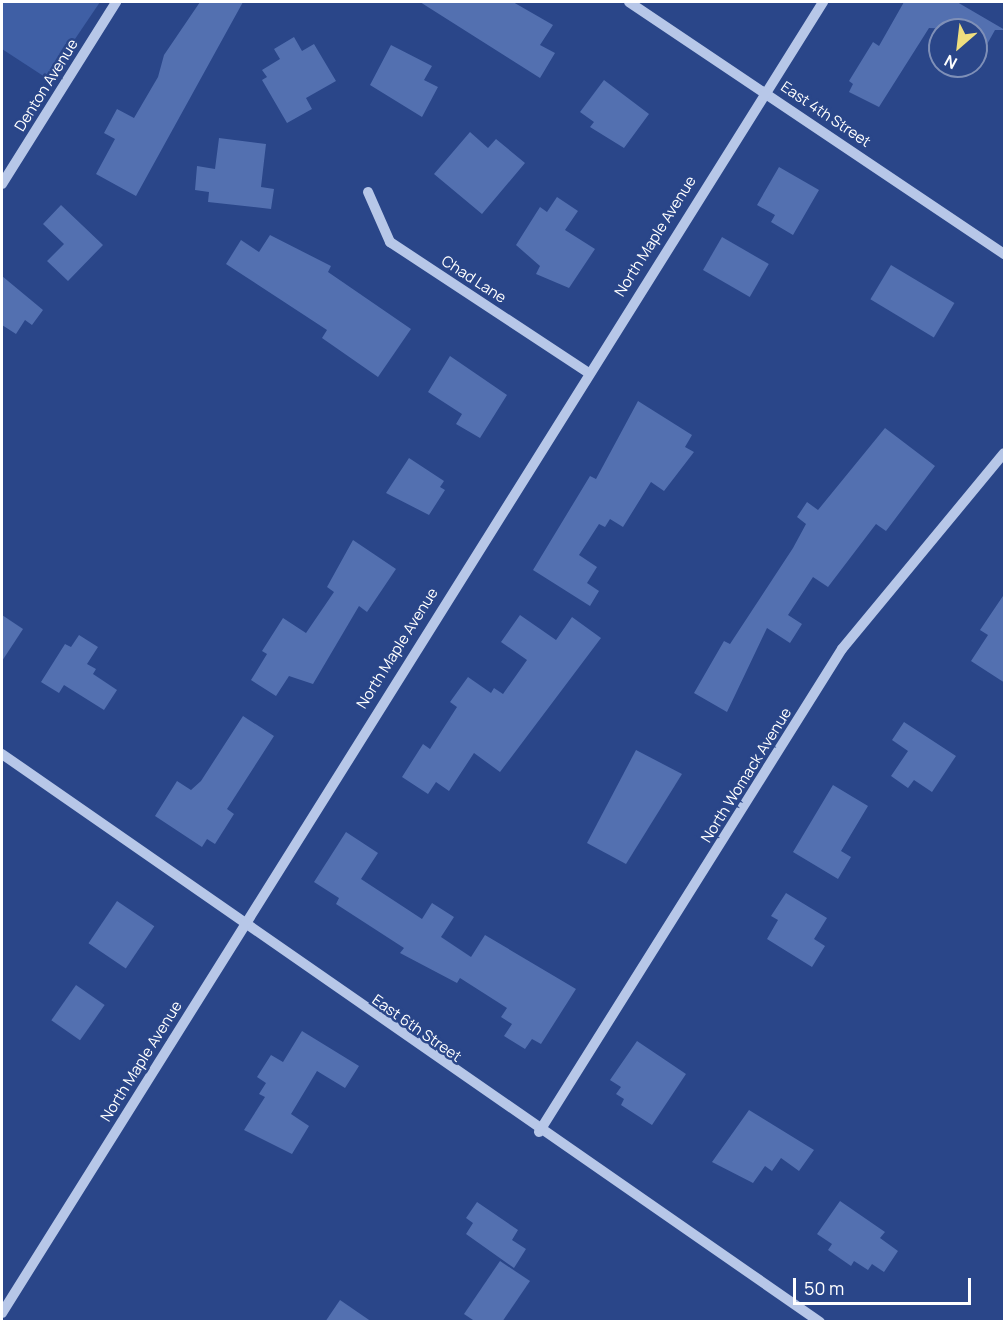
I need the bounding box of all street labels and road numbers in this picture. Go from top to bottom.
street label: Denton Avenue [10,36,82,134]
street label: East 4th Street [778,77,874,151]
street label: North Maple Avenue [611,172,699,300]
street label: Chad Lane [438,251,510,307]
street label: North Maple Avenue [353,584,441,712]
street label: North Womack Avenue [697,704,795,846]
street label: East 6th Street [369,991,465,1065]
street label: North Maple Avenue [97,997,185,1125]

